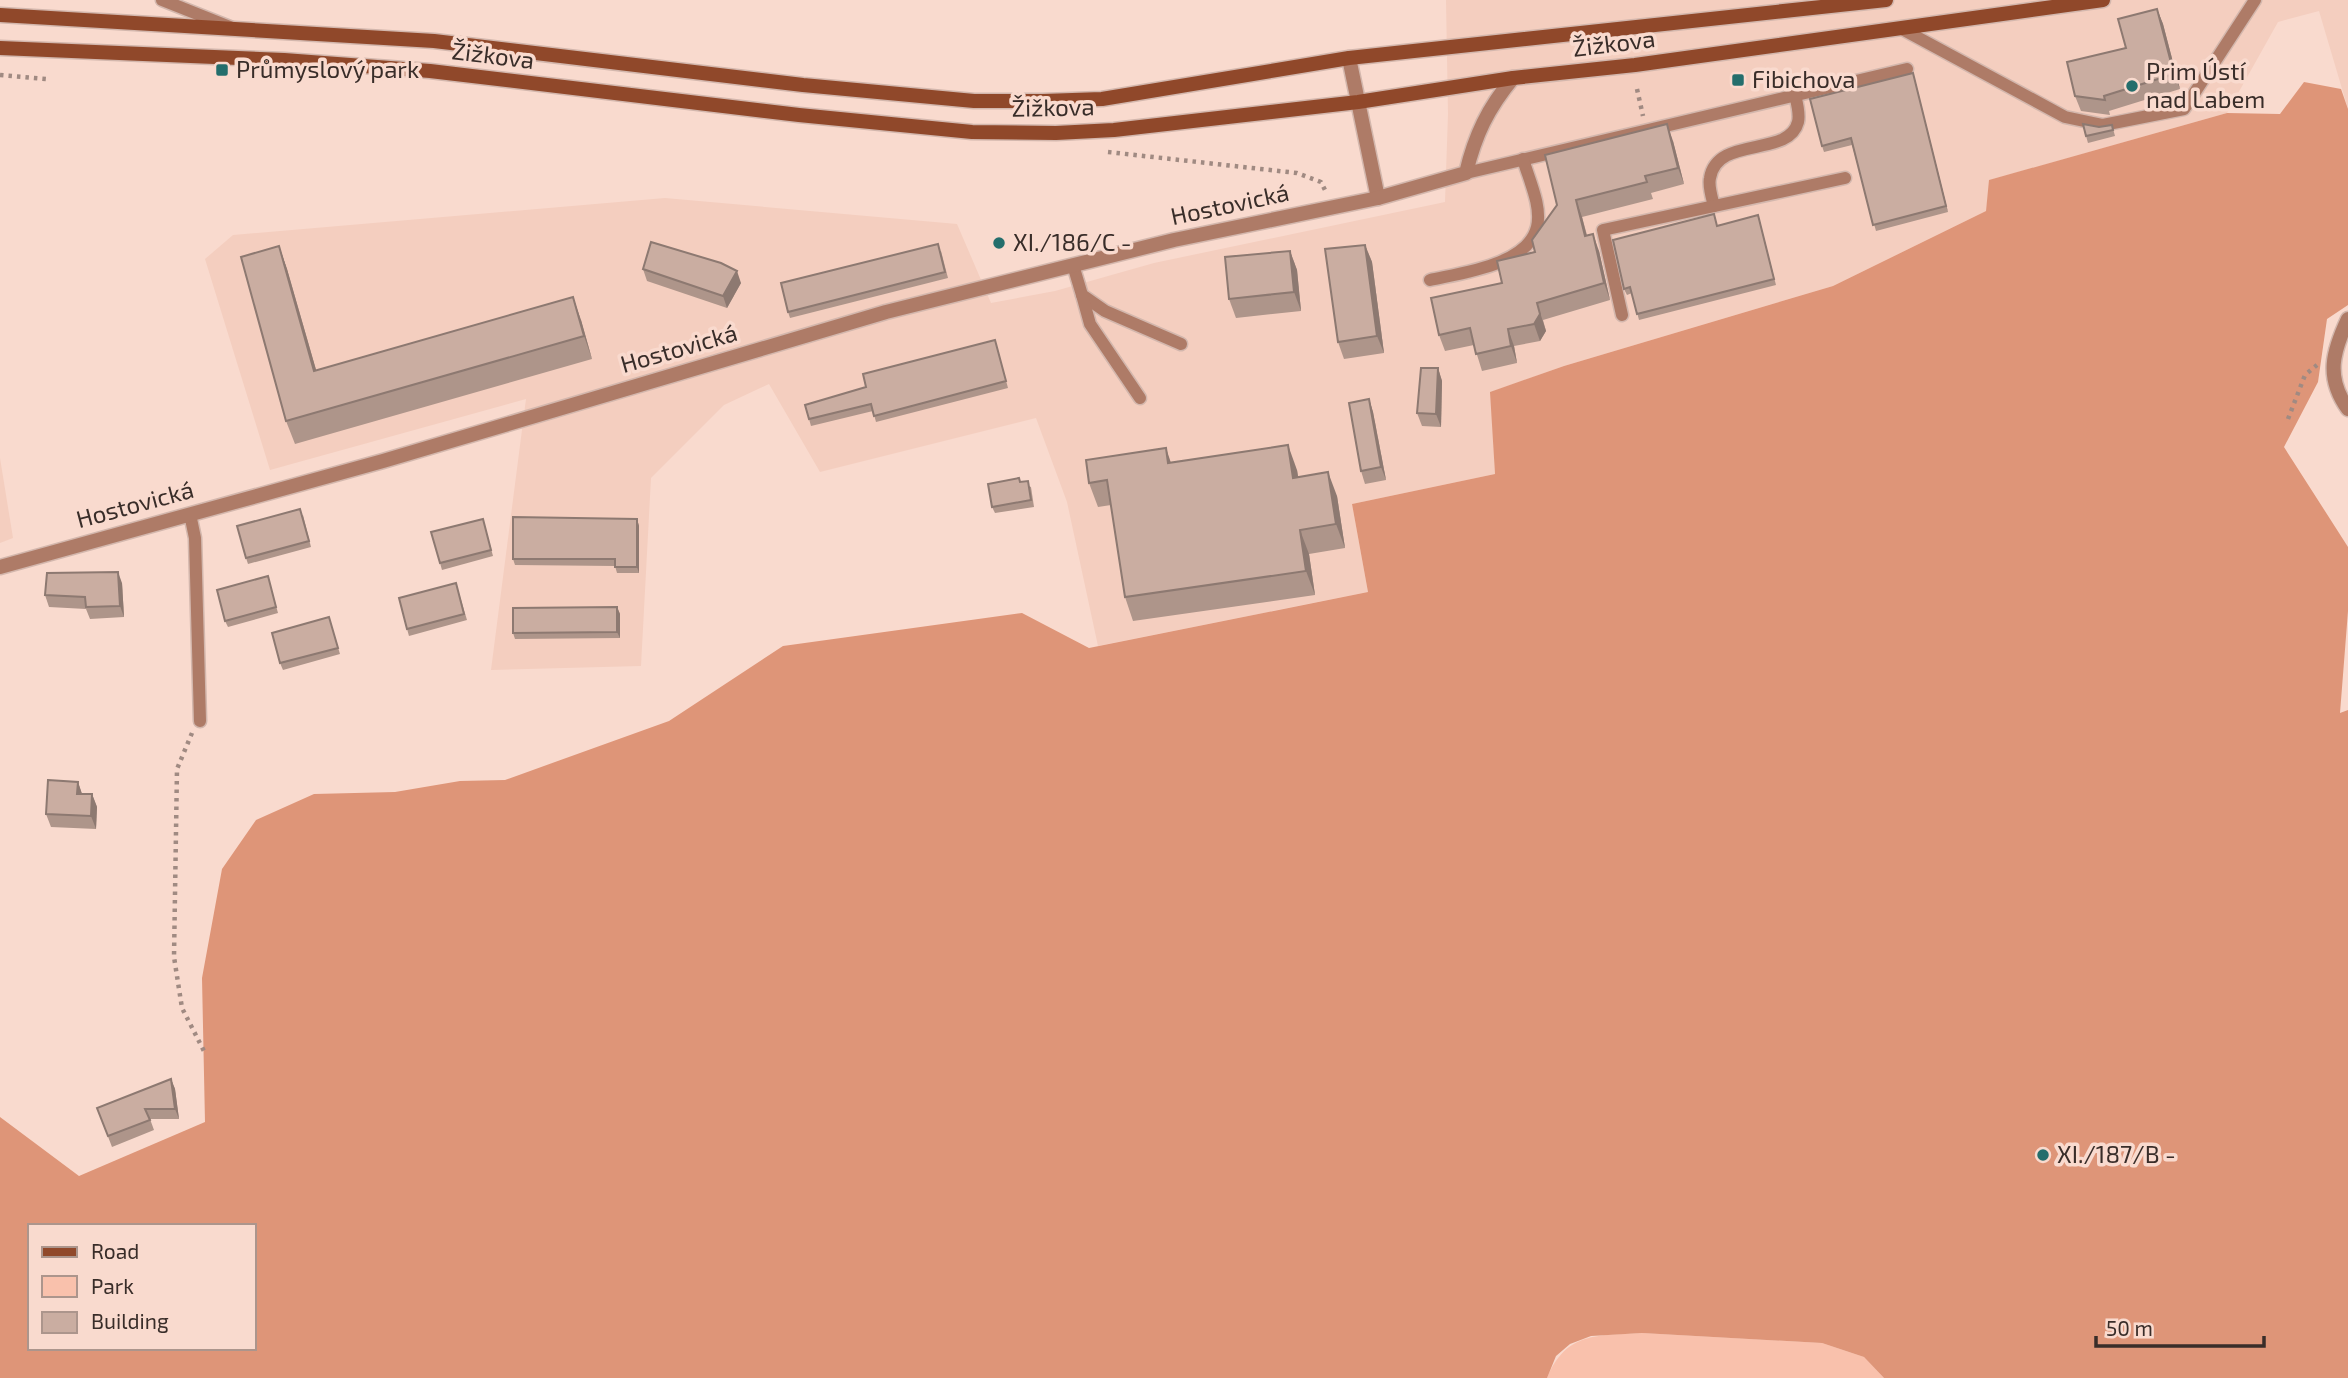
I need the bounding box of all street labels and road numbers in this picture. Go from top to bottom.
street label: Žižkova [1571,23,1657,62]
street label: Žižkova [450,35,536,74]
street label: Žižkova [1011,91,1095,122]
street label: Hostovická [1168,177,1292,230]
street label: Hostovická [617,317,740,378]
street label: Hostovická [73,474,196,533]

